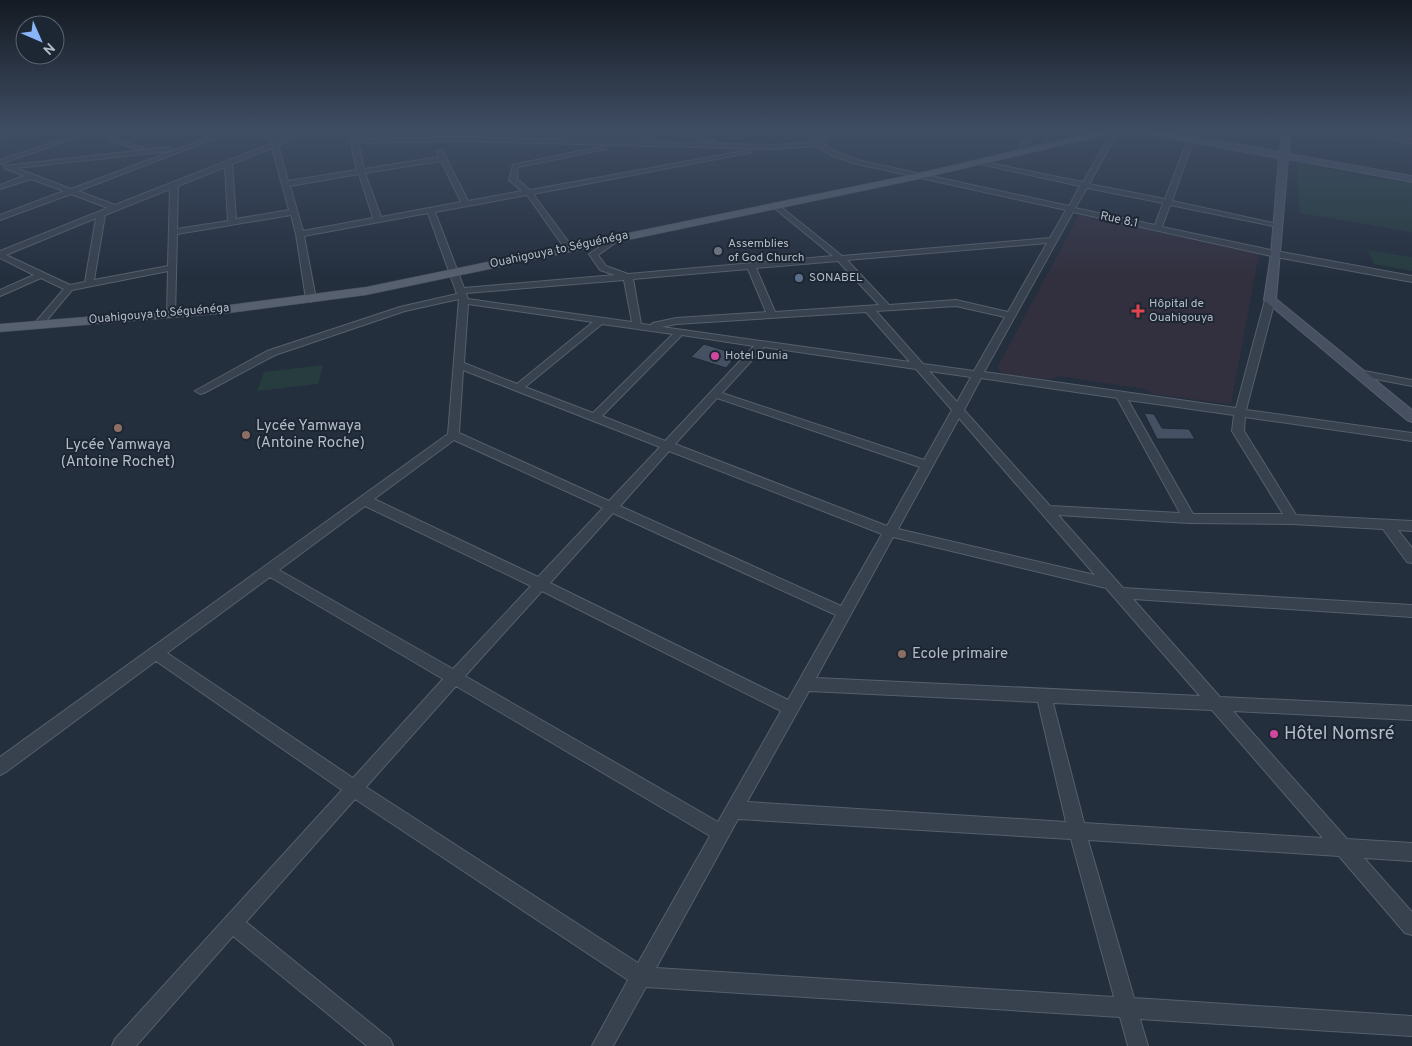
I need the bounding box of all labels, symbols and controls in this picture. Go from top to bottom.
north arrow [15,15,65,65]
text: N [39,39,58,58]
street label: Rue 8.1 [1099,208,1139,232]
street label: Ouahigouya to Séguénéga [488,228,630,272]
place label: Assemblies of God Church [728,236,805,266]
marker: Assemblies of God Church [712,245,724,257]
place label: SONABEL [809,270,863,286]
marker: SONABEL [793,272,805,284]
place label: Hôpital de Ouahigouya [1149,296,1213,326]
street label: Ouahigouya to Séguénéga [88,300,230,328]
marker: Hôpital de Ouahigouya [1131,304,1145,318]
place label: Hotel Dunia [725,348,788,364]
marker: Hotel Dunia [709,350,721,362]
place label: Lycée Yamwaya (Antoine Roche) [256,417,365,453]
marker: Lycée Yamwaya (Antoine Rochet) [112,422,124,434]
marker: Lycée Yamwaya (Antoine Roche) [240,429,252,441]
place label: Lycée Yamwaya (Antoine Rochet) [61,436,175,472]
place label: Ecole primaire [912,645,1008,664]
marker: Ecole primaire [896,648,908,660]
place label: Hôtel Nomsré [1284,723,1394,746]
marker: Hôtel Nomsré [1268,728,1280,740]

